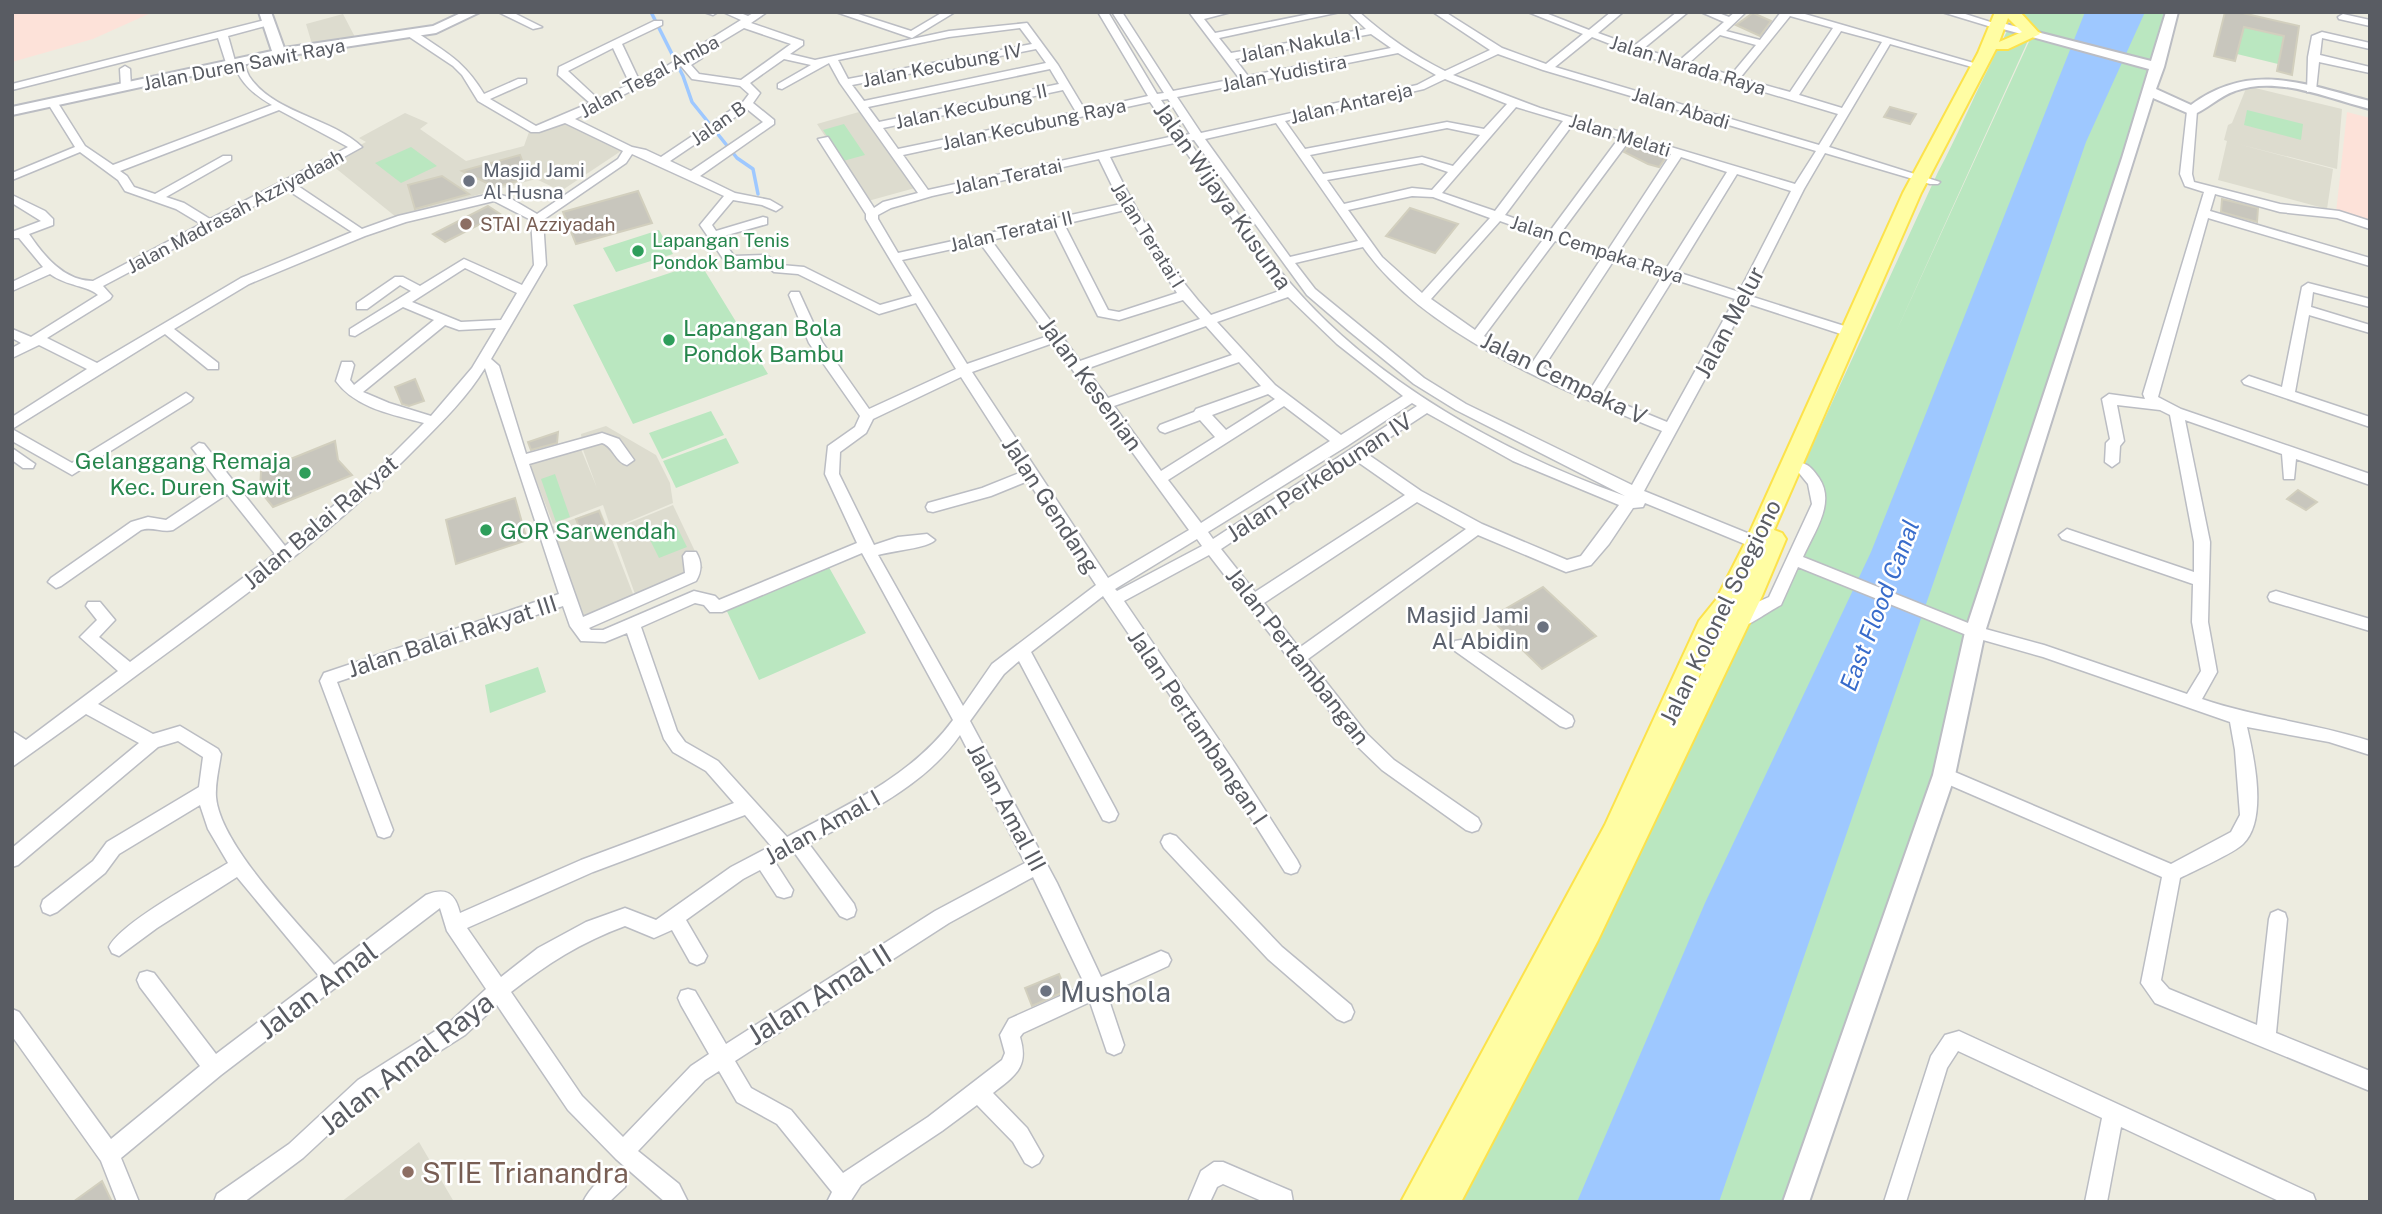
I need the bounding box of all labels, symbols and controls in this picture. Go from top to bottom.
street label: Jalan Nakula I [1238,22,1362,66]
street label: Jalan Tegal Amba [576,30,722,122]
street label: Jalan Narada Raya [1607,31,1769,99]
street label: Jalan Duren Sawit Raya [141,34,347,94]
street label: Jalan Kecubung IV [860,39,1024,91]
street label: Jalan Yudistira [1220,50,1348,96]
street label: Jalan Antareja [1288,78,1414,128]
street label: Jalan Kecubung II [893,79,1049,133]
street label: Jalan Abadi [1629,83,1733,133]
street label: Jalan Kecubung Raya [940,94,1128,154]
street label: Jalan B [686,96,750,150]
street label: Jalan Wijaya Kusuma [1148,97,1298,295]
street label: Jalan Melati [1567,109,1673,161]
street label: Jalan Madrasah Azziyadaah [123,144,347,278]
street label: Jalan Teratai [952,154,1064,198]
place label: Masjid Jami Al Husna [483,159,585,203]
marker: Masjid Jami Al Husna [461,173,477,189]
street label: Jalan Teratai I [1107,178,1189,292]
street label: Jalan Teratai II [947,206,1075,256]
street label: Jalan Cempaka Raya [1508,211,1686,287]
place label: STAI Azziyadah [480,213,615,235]
marker: STAI Azziyadah [458,216,474,232]
place label: Lapangan Tenis Pondok Bambu [652,229,789,273]
marker: Lapangan Tenis Pondok Bambu [630,243,646,259]
street label: Jalan Melur [1688,262,1770,382]
street label: Jalan Kesenian [1034,312,1148,456]
place label: Lapangan Bola Pondok Bambu [683,314,844,367]
street label: Jalan Cempaka V [1477,326,1651,430]
marker: Lapangan Bola Pondok Bambu [661,332,677,348]
street label: Jalan Perkebunan IV [1221,407,1417,547]
street label: Jalan Gendang [997,432,1105,578]
place label: Gelanggang Remaja Kec. Duren Sawit [75,447,291,500]
street label: Jalan Balai Rakyat [237,449,403,595]
marker: Gelanggang Remaja Kec. Duren Sawit [297,465,313,481]
street label: Jalan Kolonel Soegiono [1654,495,1786,729]
water label: East Flood Canal [1834,516,1924,694]
place label: GOR Sarwendah [500,517,676,544]
marker: GOR Sarwendah [478,522,494,538]
street label: Jalan Pertambangan [1220,562,1376,750]
street label: Jalan Balai Rakyat III [344,589,560,683]
place label: Masjid Jami Al Abidin [1406,601,1529,654]
marker: Masjid Jami Al Abidin [1535,619,1551,635]
street label: Jalan Pertambangan I [1123,624,1273,830]
street label: Jalan Amal III [962,738,1052,876]
street label: Jalan Amal I [759,784,885,870]
street label: Jalan Amal [251,934,383,1046]
street label: Jalan Amal II [741,937,897,1051]
place label: Mushola [1060,975,1171,1008]
marker: Mushola [1038,983,1054,999]
street label: Jalan Amal Raya [312,985,500,1141]
place label: STIE Trianandra [422,1156,629,1189]
marker: STIE Trianandra [400,1164,416,1180]

